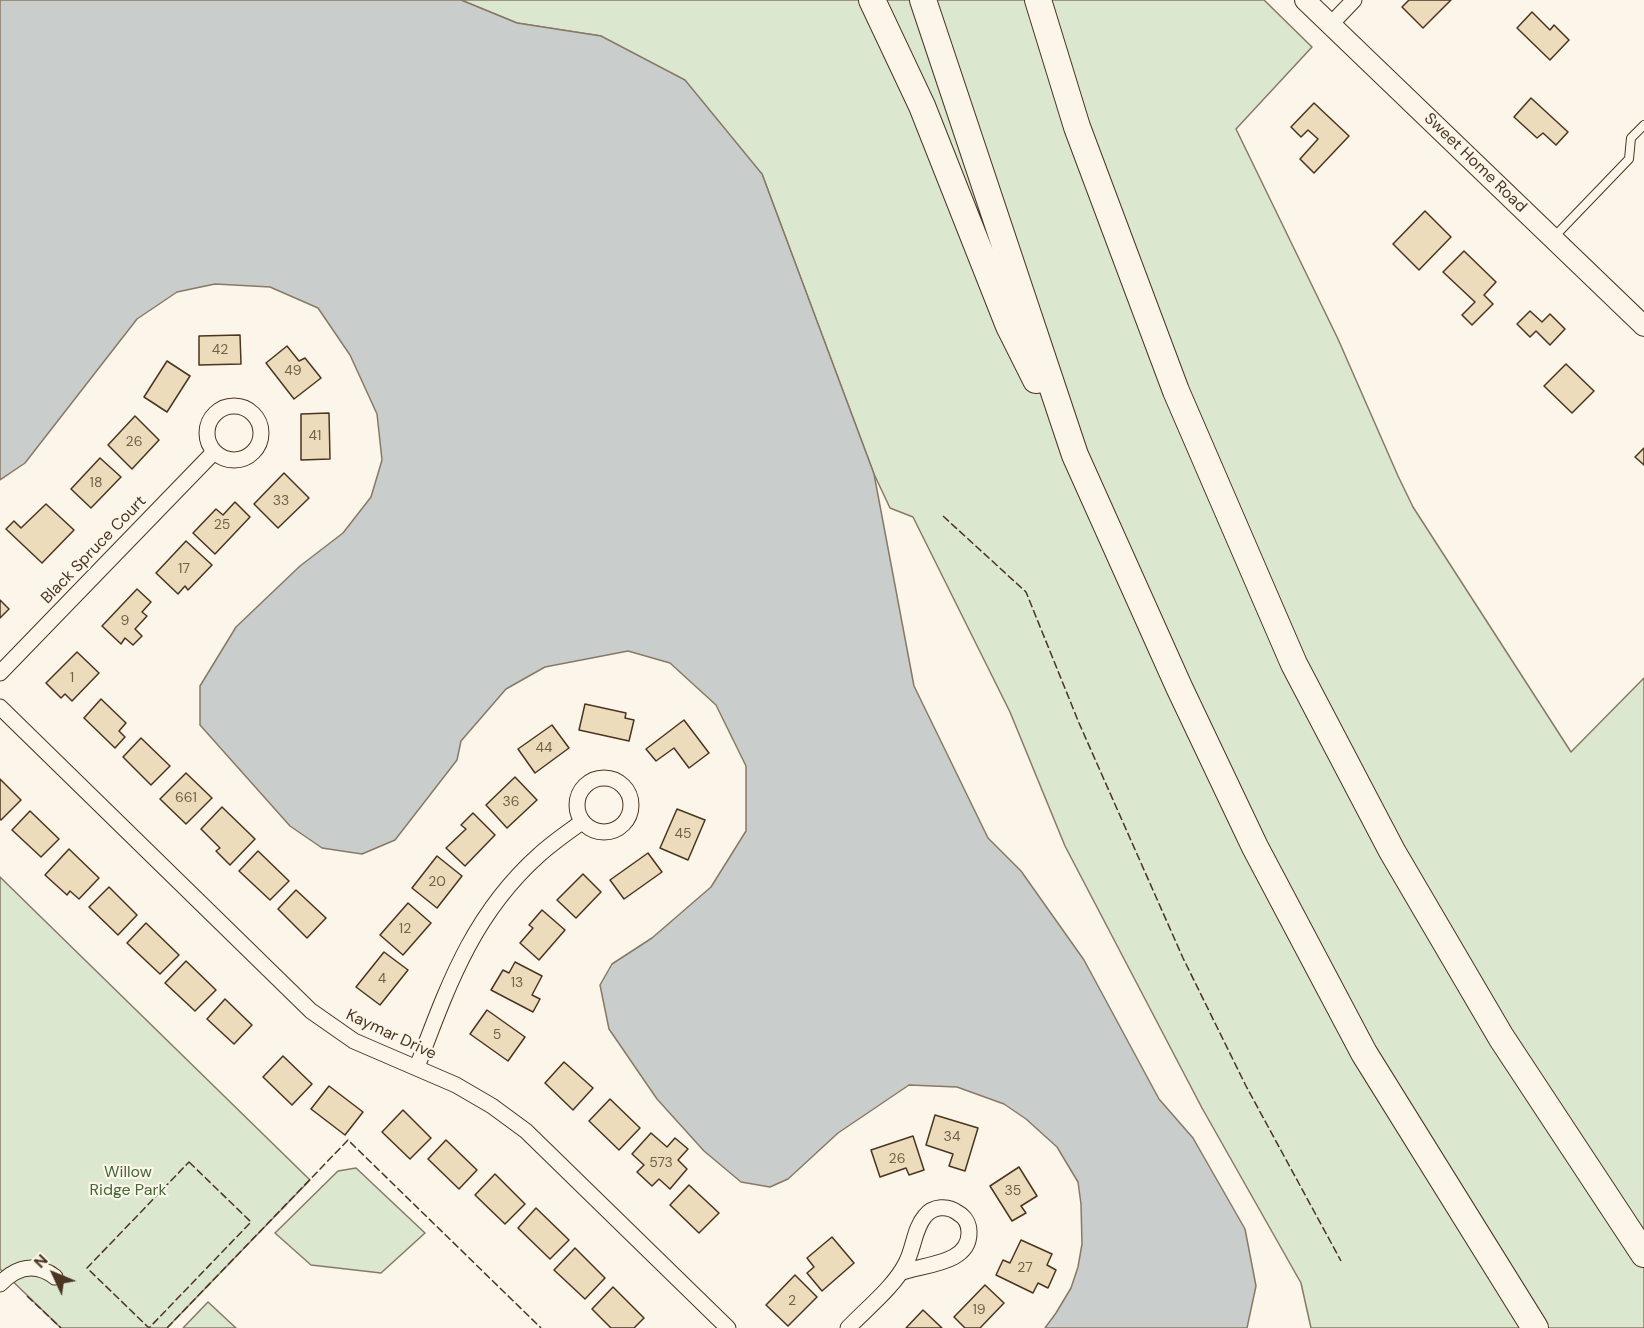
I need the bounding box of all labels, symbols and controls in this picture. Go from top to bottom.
street label: Sweet Home Road [1420,109,1530,217]
house number: 42 [212,342,228,358]
house number: 49 [284,363,302,379]
house number: 41 [309,428,321,444]
house number: 26 [126,434,142,450]
house number: 18 [90,475,102,491]
street label: Black Spruce Court [38,492,150,608]
house number: 33 [273,493,289,509]
house number: 25 [214,517,230,533]
house number: 17 [178,561,190,577]
house number: 9 [121,613,129,629]
house number: 1 [70,670,74,686]
house number: 44 [536,740,552,756]
house number: 661 [175,790,197,806]
house number: 36 [502,794,520,810]
house number: 45 [674,826,692,842]
house number: 20 [428,874,446,890]
house number: 12 [399,921,411,937]
house number: 4 [378,971,386,987]
house number: 13 [511,975,523,991]
street label: Kaymar Drive [343,1006,439,1064]
house number: 5 [493,1027,501,1043]
house number: 34 [944,1129,960,1145]
house number: 26 [889,1151,905,1167]
house number: 573 [649,1155,673,1171]
park label: Willow Ridge Park [90,1163,166,1201]
house number: 35 [1005,1183,1021,1199]
north arrow [24,1244,84,1304]
text: N [29,1250,52,1273]
house number: 27 [1017,1260,1033,1276]
house number: 2 [788,1293,796,1309]
house number: 19 [972,1302,986,1318]

